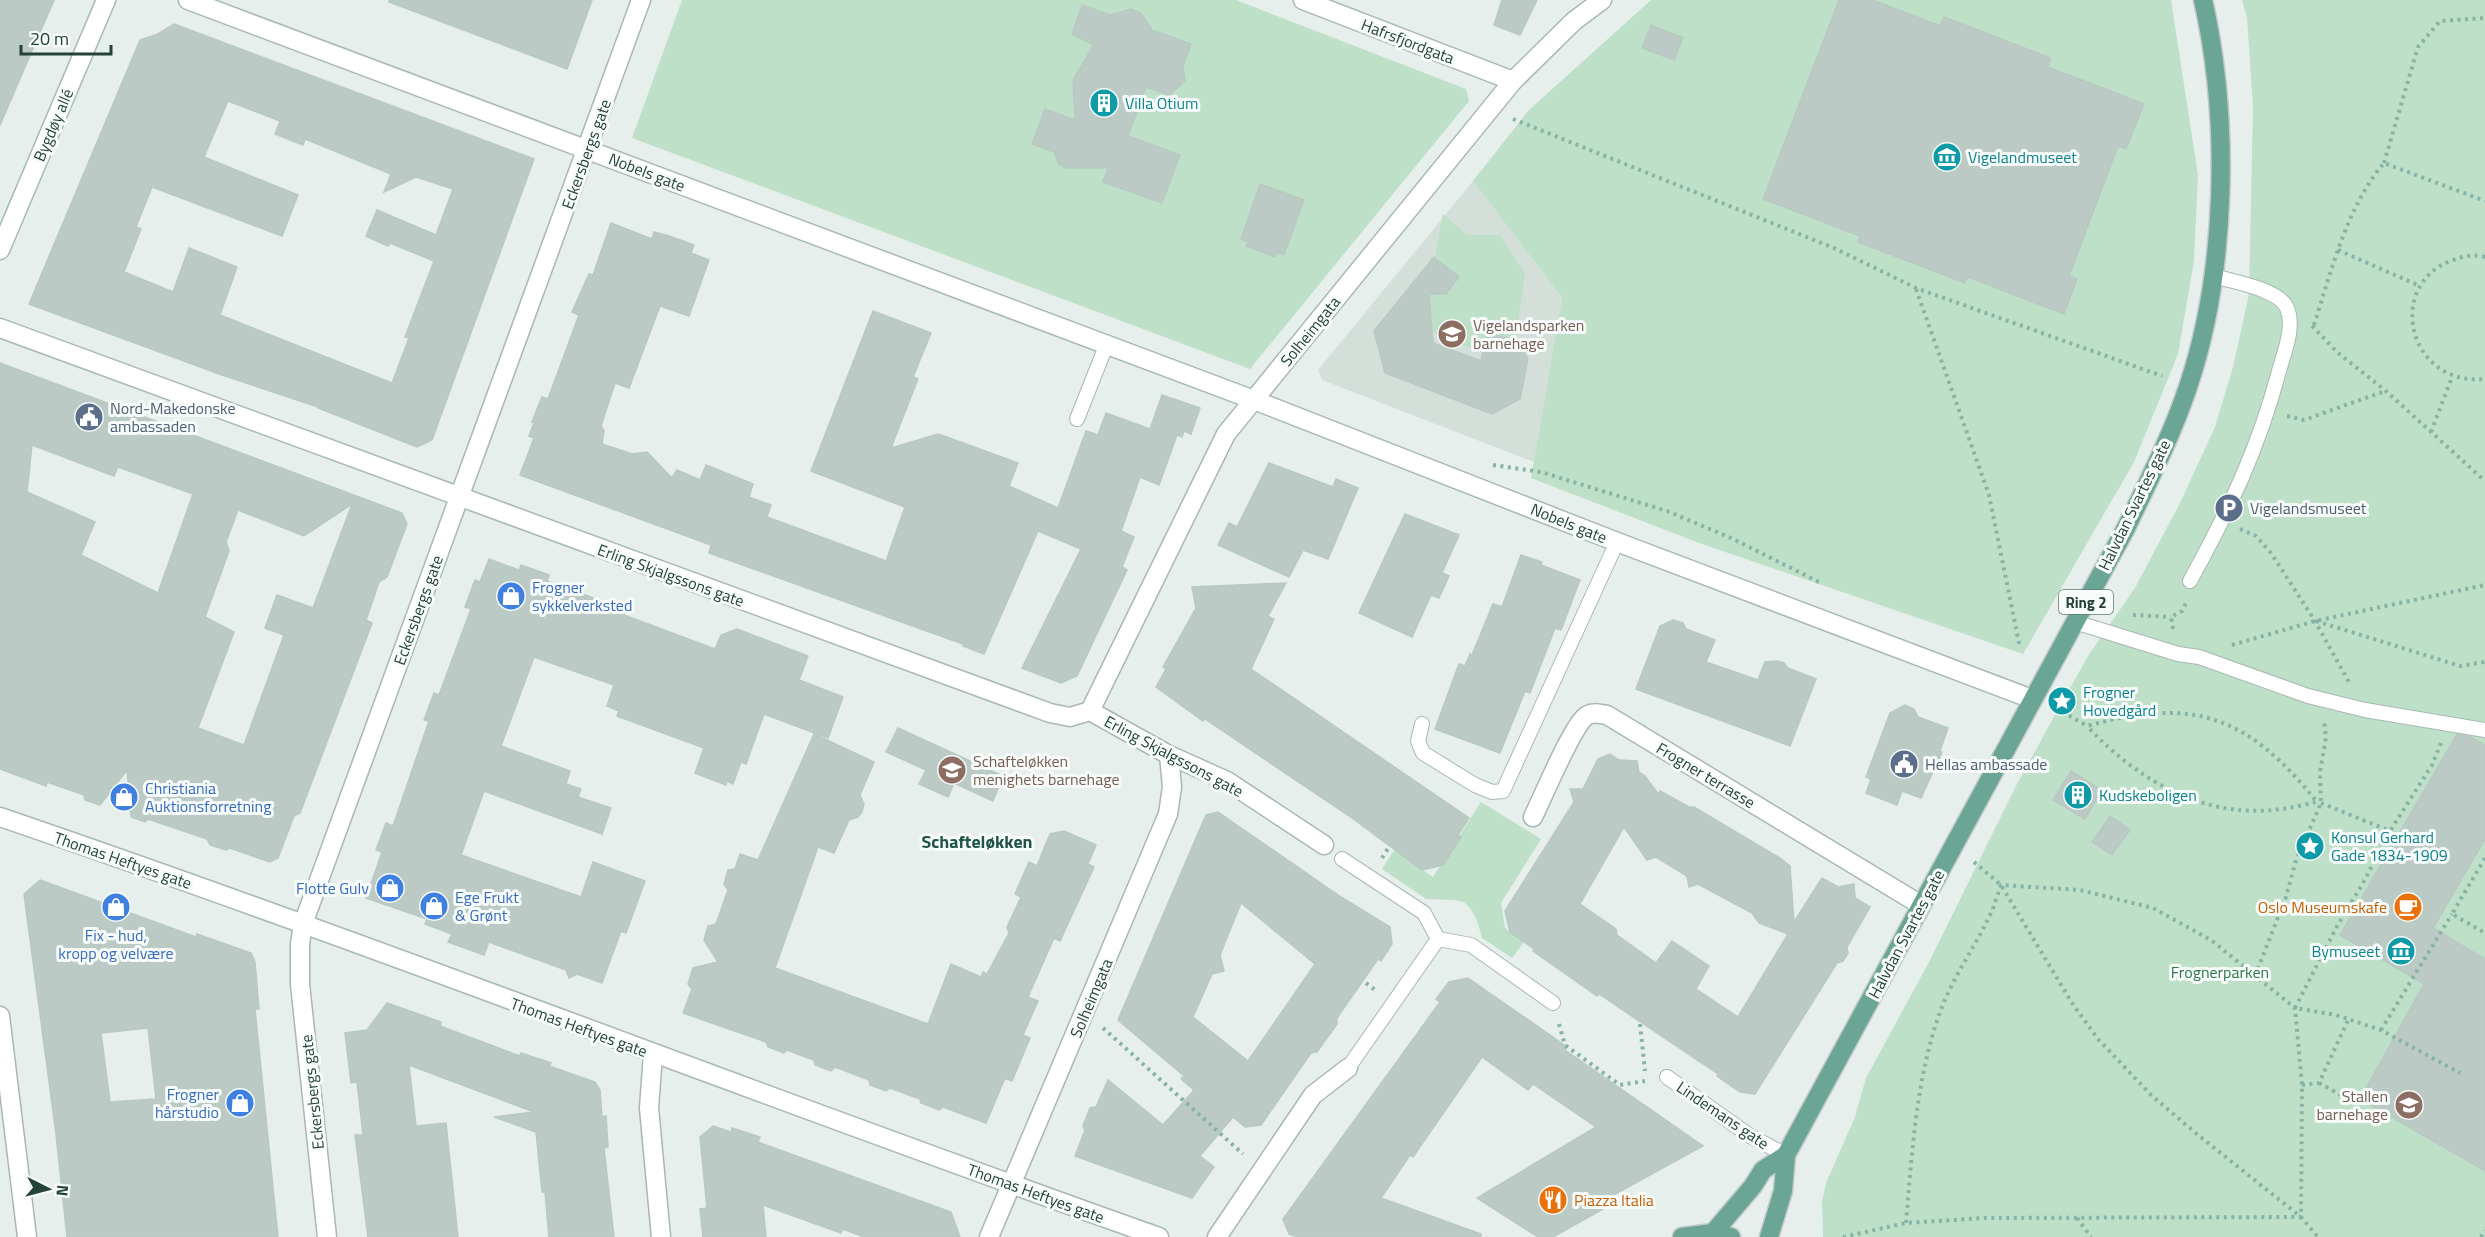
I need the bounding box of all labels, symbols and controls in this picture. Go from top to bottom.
street label: Hafrsfjordgata [1358,12,1458,70]
scale bar [21,18,111,56]
text: 20 m [30,25,69,52]
street label: Bygdøy allé [27,85,79,165]
building icon: Villa Otium [1088,87,1120,119]
place label: Villa Otium [1125,91,1198,115]
street label: Eckersbergs gate [555,96,617,212]
museum icon: Vigelandmuseet [1931,141,1963,173]
place label: Vigelandmuseet [1968,145,2077,169]
street label: Nobels gate [605,146,689,198]
street label: Solheimgata [1274,291,1346,371]
place label: Vigelandsparken barnehage [1473,313,1584,355]
school or university icon: Vigelandsparken barnehage [1436,318,1468,350]
place label: Nord-Makedonske ambassaden [110,396,235,438]
public building icon: Nord-Makedonske ambassaden [73,401,105,433]
street label: Halvdan Svartes gate [2092,436,2176,574]
parking icon: Vigelandsmuseet [2213,492,2245,524]
place label: Vigelandsmuseet [2250,496,2367,520]
street label: Nobels gate [1527,497,1611,549]
street label: Erling Skjalgssons gate [594,537,748,613]
street label: Eckersbergs gate [387,552,449,668]
place label: Frogner sykkelverksted [532,575,632,617]
shop icon: Frogner sykkelverksted [495,580,527,612]
road number: Ring 2 [2059,590,2113,614]
place label: Frogner Hovedgård [2083,680,2156,722]
place icon: Frogner Hovedgård [2046,685,2078,717]
street label: Erling Skjalgssons gate [1100,709,1248,803]
street label: Frogner terrasse [1652,736,1760,814]
public building icon: Hellas ambassade [1888,748,1920,780]
place label: Schafteløkken menighets barnehage [973,749,1120,791]
place label: Hellas ambassade [1925,752,2047,776]
school or university icon: Schafteløkken menighets barnehage [936,754,968,786]
place label: Christiania Auktionsforretning [145,776,271,818]
building icon: Kudskeboligen [2062,779,2094,811]
shop icon: Christiania Auktionsforretning [108,781,140,813]
place label: Kudskeboligen [2099,783,2197,807]
street label: Thomas Heftyes gate [51,825,195,895]
place label: Konsul Gerhard Gade 1834-1909 [2331,825,2448,867]
district label: Schafteløkken [921,828,1033,855]
place icon: Konsul Gerhard Gade 1834-1909 [2294,830,2326,862]
street label: Halvdan Svartes gate [1862,865,1950,1003]
shop icon: Flotte Gulv [374,872,406,904]
place label: Flotte Gulv [296,876,369,900]
place label: Ege Frukt & Grønt [455,885,519,927]
shop icon: Ege Frukt & Grønt [418,890,450,922]
shop icon: Fix - hud, kropp og velvære [100,891,132,923]
cafe icon: Oslo Museumskafe [2392,891,2424,923]
place label: Oslo Museumskafe [2258,895,2387,919]
place label: Fix - hud, kropp og velvære [58,923,174,965]
museum icon: Bymuseet [2385,935,2417,967]
place label: Bymuseet [2311,939,2380,963]
street label: Solheimgata [1063,955,1119,1041]
park label: Frognerparken [2171,960,2269,984]
street label: Thomas Heftyes gate [507,991,651,1063]
street label: Eckersbergs gate [294,1033,330,1151]
street label: Lindemans gate [1672,1075,1774,1155]
place label: Frogner hårstudio [155,1082,219,1124]
place label: Stallen barnehage [2316,1084,2388,1126]
shop icon: Frogner hårstudio [224,1087,256,1119]
school or university icon: Stallen barnehage [2393,1089,2425,1121]
street label: Thomas Heftyes gate [964,1157,1108,1229]
north arrow [18,1159,78,1219]
text: N [50,1184,75,1197]
restaurant icon: Piazza Italia [1537,1184,1569,1216]
place label: Piazza Italia [1574,1188,1654,1212]

